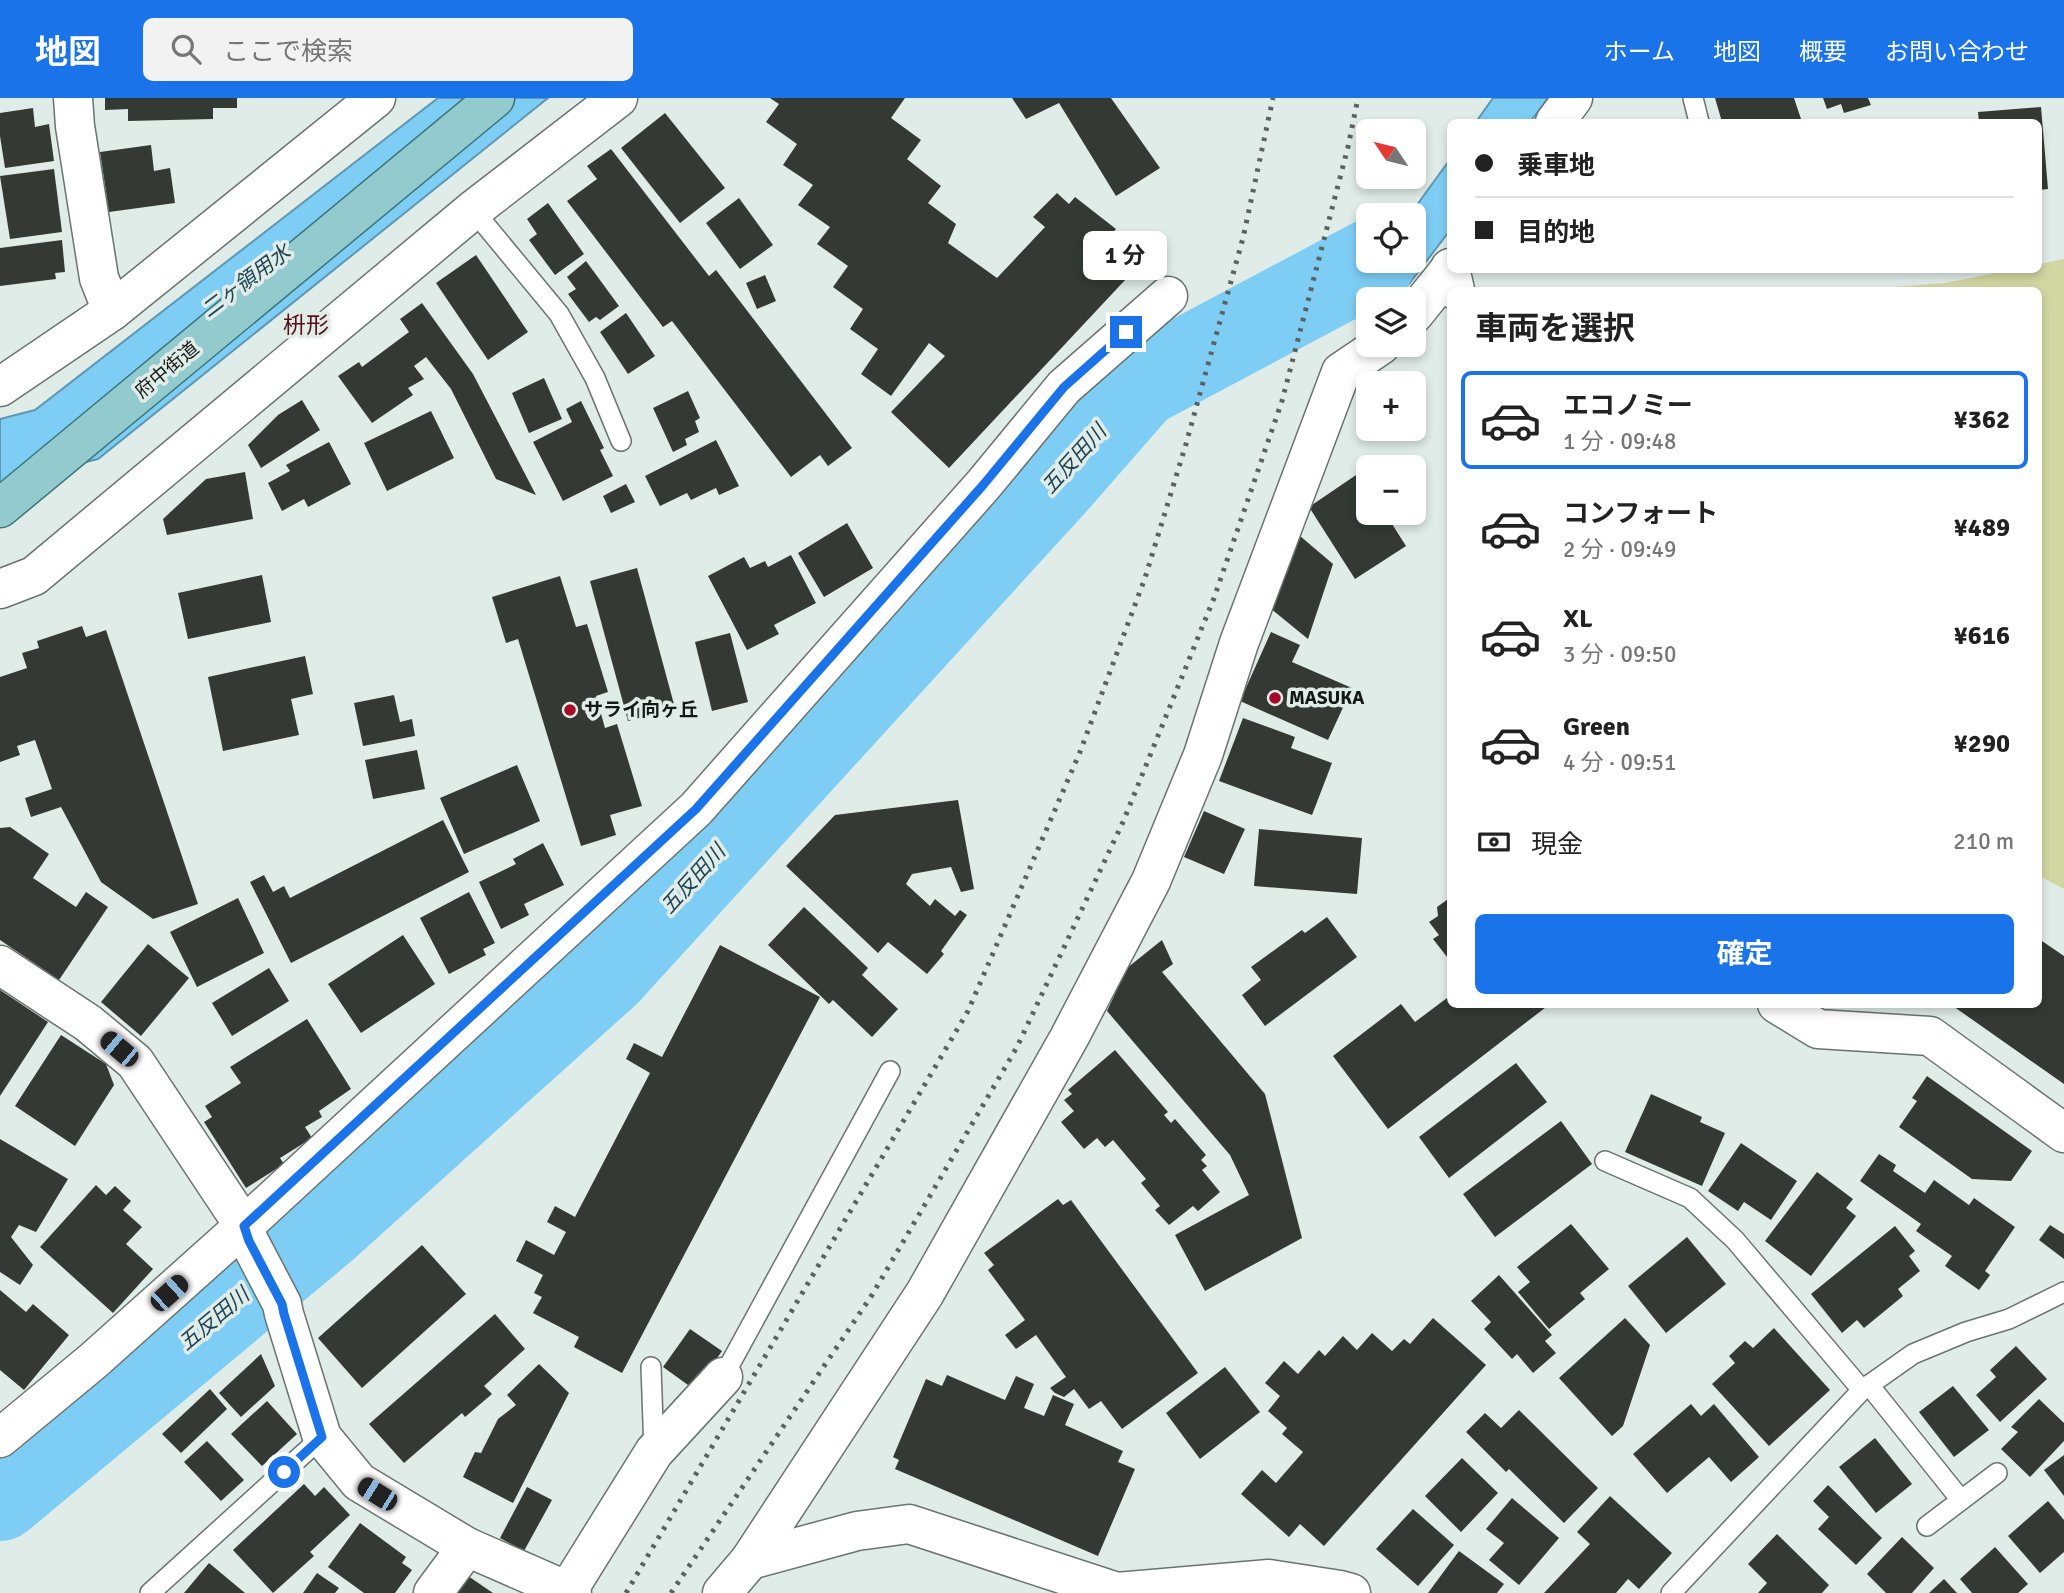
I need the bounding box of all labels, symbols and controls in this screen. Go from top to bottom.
search box [143,18,633,81]
icon: search [167,30,205,68]
text: 地図 [35,32,101,73]
text: ここで検索 [223,36,353,68]
text: ホーム [1604,37,1675,67]
text: 地図 [1713,37,1761,67]
text: 概要 [1799,37,1847,67]
text: お問い合わせ [1885,37,2029,67]
north arrow [1356,119,1426,189]
map controls [1356,119,1426,525]
text: 乗車地 [1517,150,1595,182]
button: locate [1356,203,1426,273]
text: 目的地 [1517,217,1595,249]
callout: 1 分 [1084,230,1168,280]
water label: 二ヶ領用水 [196,238,297,323]
text: 1 分 [1105,241,1145,270]
button: layers [1356,287,1426,357]
text: 車両を選択 [1475,309,1635,348]
district label: 枡形 [283,311,329,340]
route end [1110,316,1142,348]
street label: 府中街道 [130,336,204,404]
button: + [1356,371,1426,441]
icon: car [1479,389,1542,452]
text: エコノミー [1563,390,1693,422]
text: ¥362 [1954,404,2010,436]
water label: 五反田川 [1036,418,1113,499]
text: 1 分 · 09:48 [1563,427,1676,456]
button: − [1356,455,1426,525]
icon: car [1479,497,1542,560]
text: コンフォート [1563,498,1718,530]
text: ¥489 [1954,512,2010,544]
text: 2 分 · 09:49 [1563,535,1676,564]
text: XL [1563,603,1593,635]
icon: car [1479,605,1542,668]
text: ¥616 [1954,620,2010,652]
text: 3 分 · 09:50 [1563,640,1676,669]
place label: MASUKA [1289,686,1364,710]
marker: MASUKA [1267,690,1283,706]
place label: サライ向ヶ丘 [584,698,698,722]
marker: サライ向ヶ丘 [562,702,578,718]
text: Green [1563,711,1630,743]
icon: car [1479,713,1542,776]
text: ¥290 [1954,728,2010,760]
text: 4 分 · 09:51 [1563,748,1676,777]
icon: cash [1475,823,1513,861]
text: 210 m [1953,827,2014,856]
text: 現金 [1531,829,1583,861]
water label: 五反田川 [655,838,732,919]
button: 確定 [1475,914,2014,994]
car [97,1027,142,1071]
car [147,1271,192,1315]
water label: 五反田川 [173,1281,256,1356]
route start [268,1456,300,1488]
car [354,1474,401,1514]

